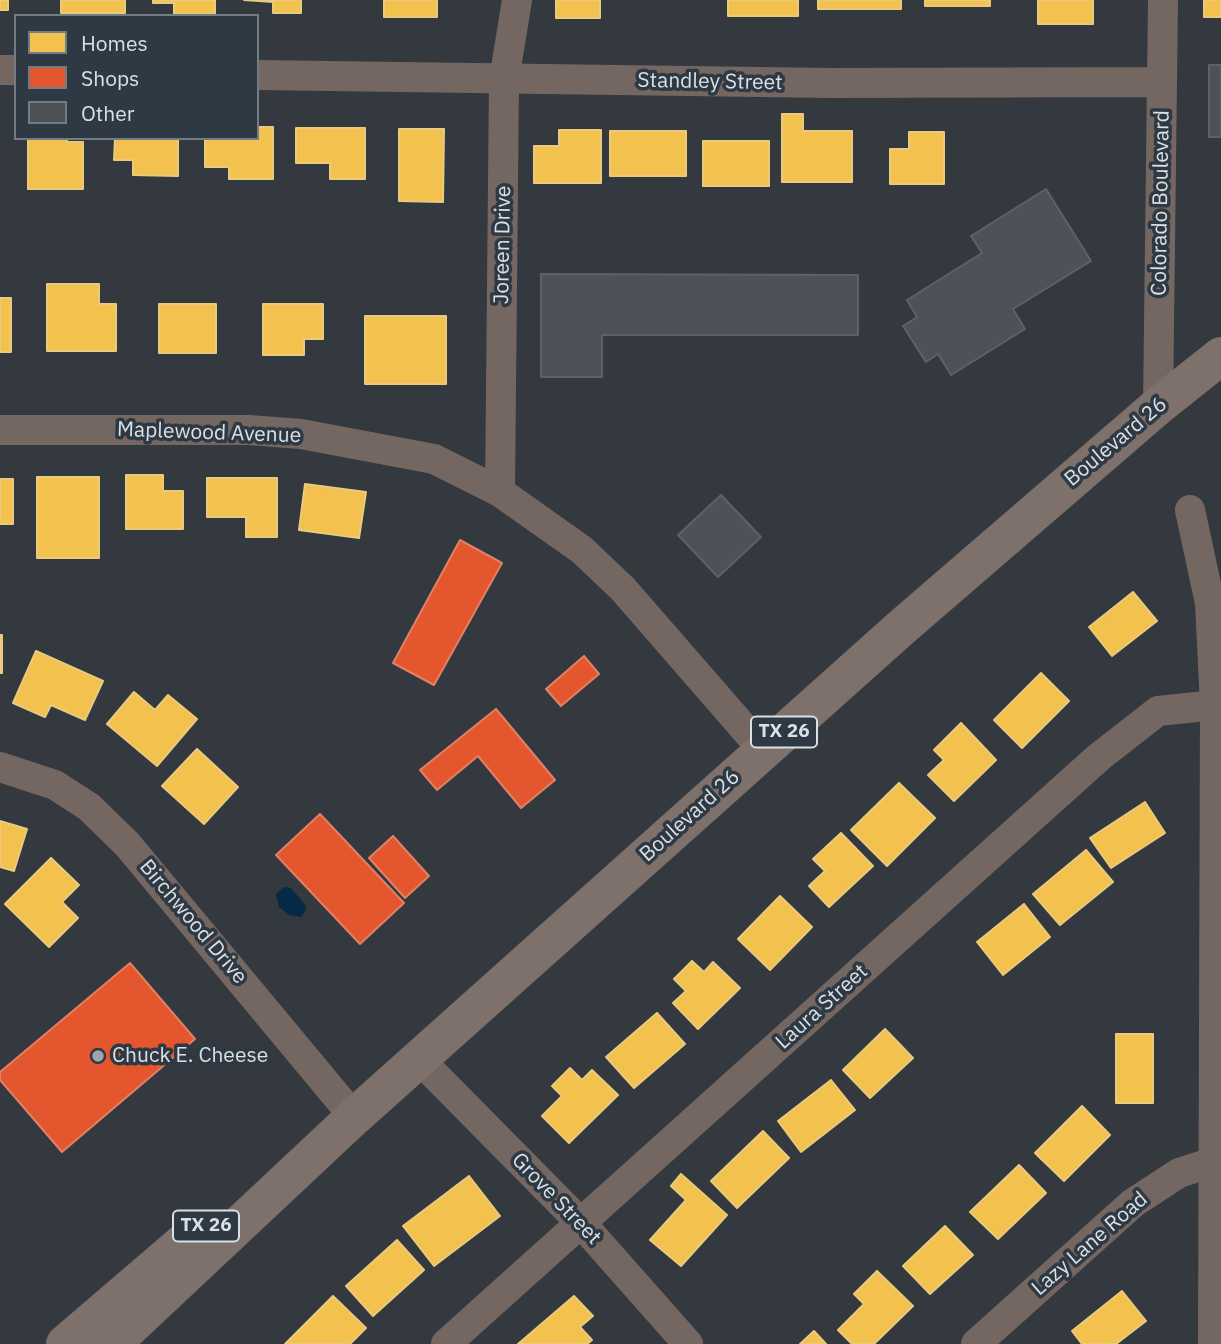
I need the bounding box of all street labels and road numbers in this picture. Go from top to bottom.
street label: Standley Street [637,68,783,96]
street label: Colorado Boulevard [1147,110,1175,296]
street label: Joreen Drive [489,185,517,305]
street label: Boulevard 26 [1060,392,1172,492]
street label: Maplewood Avenue [116,417,302,449]
road number: TX 26 [751,716,817,748]
street label: Boulevard 26 [635,765,745,867]
street label: Birchwood Drive [134,855,252,989]
street label: Laura Street [771,959,873,1055]
street label: Grove Street [506,1148,606,1250]
street label: Lazy Lane Road [1027,1187,1153,1301]
road number: TX 26 [173,1210,239,1242]

